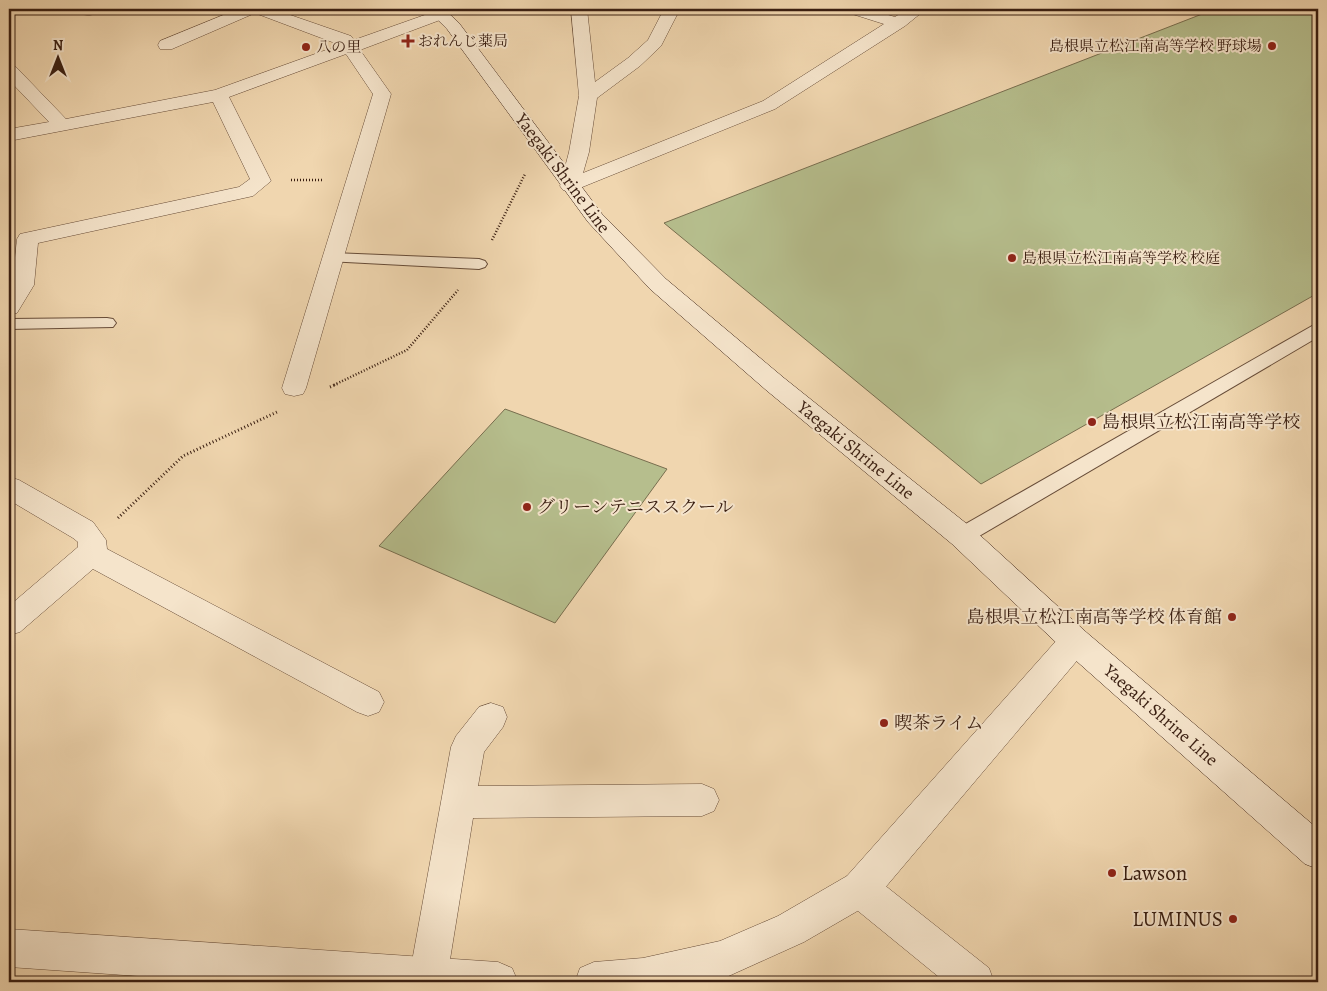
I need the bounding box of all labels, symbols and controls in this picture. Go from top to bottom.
place label: おれんじ薬局 [418,31,508,51]
north arrow [32,32,82,82]
marker: おれんじ薬局 [402,35,414,47]
text: N [53,36,63,55]
place label: 島根県立松江南高等学校 野球場 [1049,36,1262,56]
place label: 八の里 [316,37,361,57]
marker: 島根県立松江南高等学校 野球場 [1266,40,1278,52]
marker: 八の里 [300,41,312,53]
street label: Yaegaki Shrine Line [509,107,616,238]
place label: 島根県立松江南高等学校 校庭 [1022,248,1220,268]
marker: 島根県立松江南高等学校 校庭 [1006,252,1018,264]
street label: Yaegaki Shrine Line [792,395,920,505]
place label: 島根県立松江南高等学校 [1102,410,1300,434]
marker: 島根県立松江南高等学校 [1086,416,1098,428]
place label: グリーンテニススクール [537,495,734,519]
marker: グリーンテニススクール [521,501,533,513]
place label: 島根県立松江南高等学校 体育館 [966,605,1222,629]
marker: 島根県立松江南高等学校 体育館 [1226,611,1238,623]
street label: Yaegaki Shrine Line [1098,658,1223,771]
place label: 喫茶ライム [894,711,983,735]
marker: 喫茶ライム [878,717,890,729]
place label: Lawson [1122,859,1187,887]
marker: Lawson [1106,867,1118,879]
place label: LUMINUS [1132,905,1223,933]
marker: LUMINUS [1227,913,1239,925]

